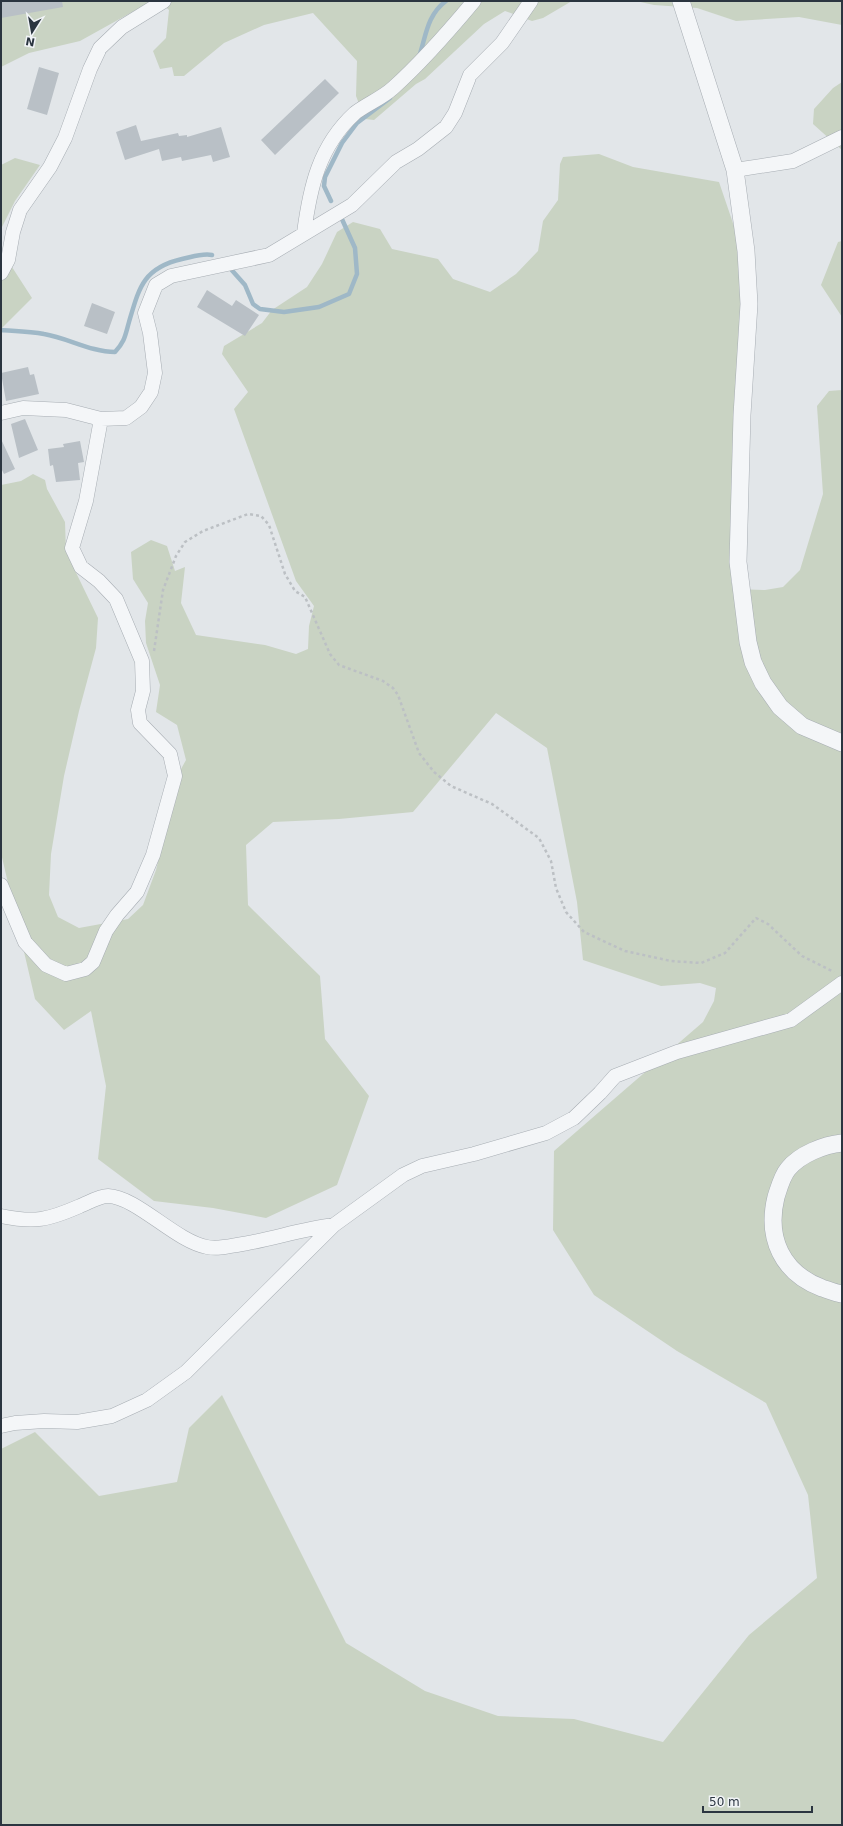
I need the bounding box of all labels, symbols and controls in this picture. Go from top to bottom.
north arrow [12,12,52,52]
text: N [24,34,36,49]
scale bar [703,1788,812,1814]
text: 50 m [709,1795,740,1809]

